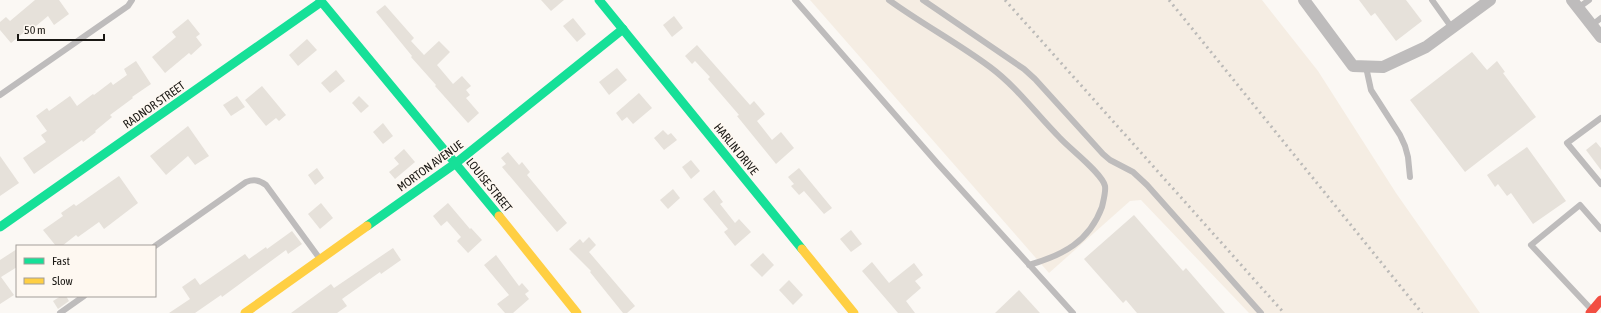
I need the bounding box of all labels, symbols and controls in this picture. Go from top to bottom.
scale bar [18,16,104,42]
text: 50 m [24,23,46,37]
street label: RADNOR STREET [120,78,188,131]
street label: HARLIN DRIVE [711,120,761,178]
street label: MORTON AVENUE [394,137,466,195]
street label: LOUISE STREET [463,155,515,215]
legend [16,245,156,297]
text: Fast [52,254,70,268]
text: Slow [52,274,73,288]

